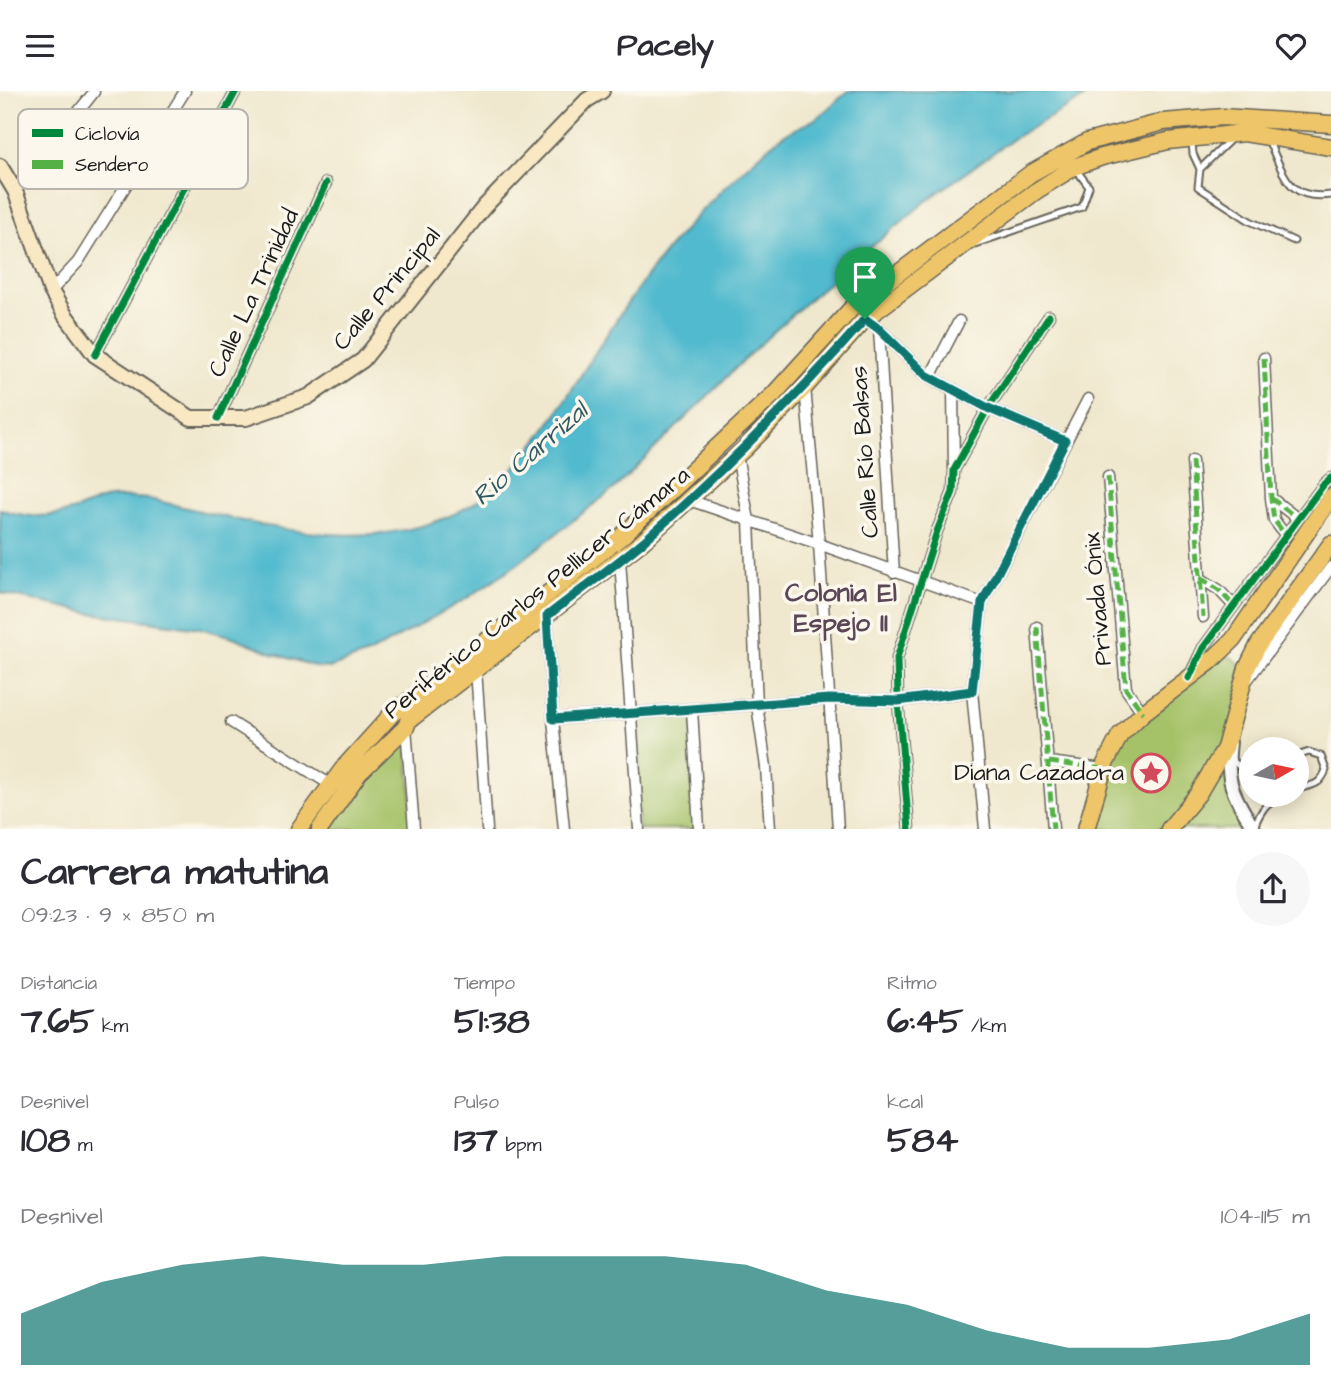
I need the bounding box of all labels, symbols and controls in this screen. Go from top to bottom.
text: Pacely [617,23,714,68]
icon: menu [21,27,59,65]
icon: heart [1272,27,1310,65]
legend [18,109,248,189]
text: Ciclovía [75,121,140,148]
text: Sendero [75,152,148,179]
street label: Calle La Trinidad [200,203,308,383]
street label: Calle Principal [325,220,449,358]
pin [835,247,895,319]
icon: arrive [846,258,884,296]
street label: Calle Río Balsas [842,365,888,539]
water label: Rio Carrizal [465,392,598,514]
street label: Periférico Carlos Pellicer Cámara [377,459,697,727]
street label: Privada Ónix [1075,530,1121,667]
district label: Colonia El Espejo II [785,575,897,641]
north arrow [1239,737,1309,807]
map controls [1239,737,1309,807]
place icon: Diana Cazadora [1130,752,1172,794]
place label: Diana Cazadora [954,756,1124,790]
text: Carrera matutina [21,847,328,899]
button: share [1236,852,1310,926]
text: 09:23 · 9 × 850 m [21,899,214,931]
text: Distancia [21,970,97,997]
text: Tiempo [454,970,515,997]
text: Ritmo [887,970,937,997]
text: 7.65 [21,997,94,1046]
text: 51:38 [454,997,530,1046]
text: 6:45 [887,997,963,1046]
text: km [94,1013,128,1040]
text: /km [963,1013,1006,1040]
text: Desnivel [21,1089,89,1116]
text: Pulso [454,1089,499,1116]
text: kcal [887,1089,923,1116]
text: 108 [21,1116,70,1165]
text: 137 [454,1116,498,1165]
text: 584 [887,1116,958,1165]
text: m [70,1132,93,1159]
text: bpm [498,1132,541,1159]
text: Desnivel [21,1200,103,1232]
text: 104–115 m [1220,1200,1310,1232]

